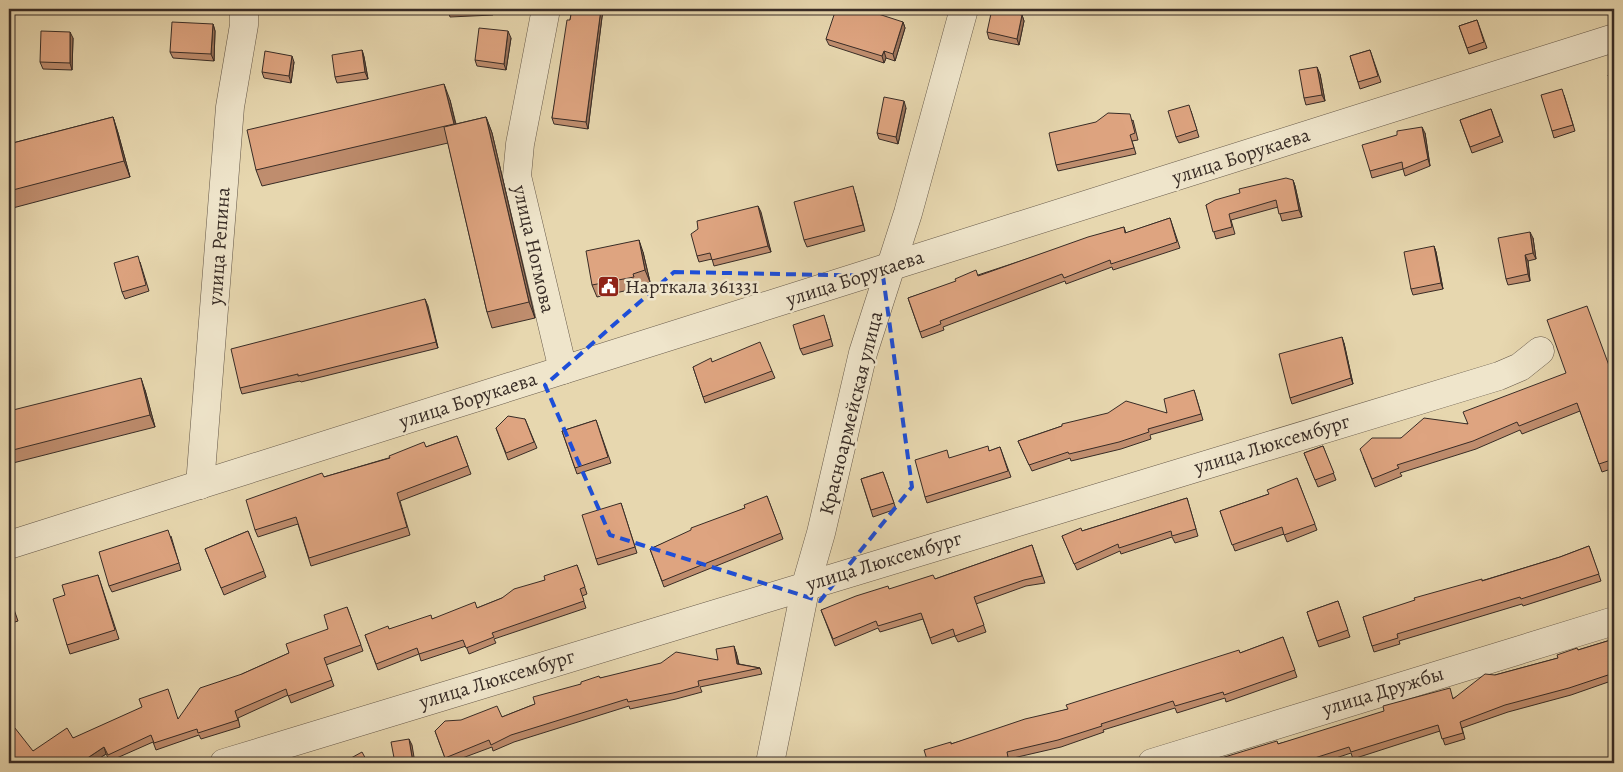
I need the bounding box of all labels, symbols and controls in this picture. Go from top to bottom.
street label: улица Борукаева [1168,121,1314,191]
street label: улица Ногмова [506,181,562,316]
street label: улица Репина [201,185,237,307]
street label: улица Борукаева [782,243,928,313]
place label: Нарткала 361331 [625,273,759,300]
public building icon: Нарткала 361331 [597,274,621,298]
street label: Красноармейская улица [813,308,890,518]
street label: улица Борукаева [395,365,541,435]
street label: улица Люксембург [1190,407,1354,481]
street label: улица Люксембург [802,524,966,598]
street label: улица Люксембург [415,642,579,716]
street label: улица Дружбы [1318,660,1447,723]

